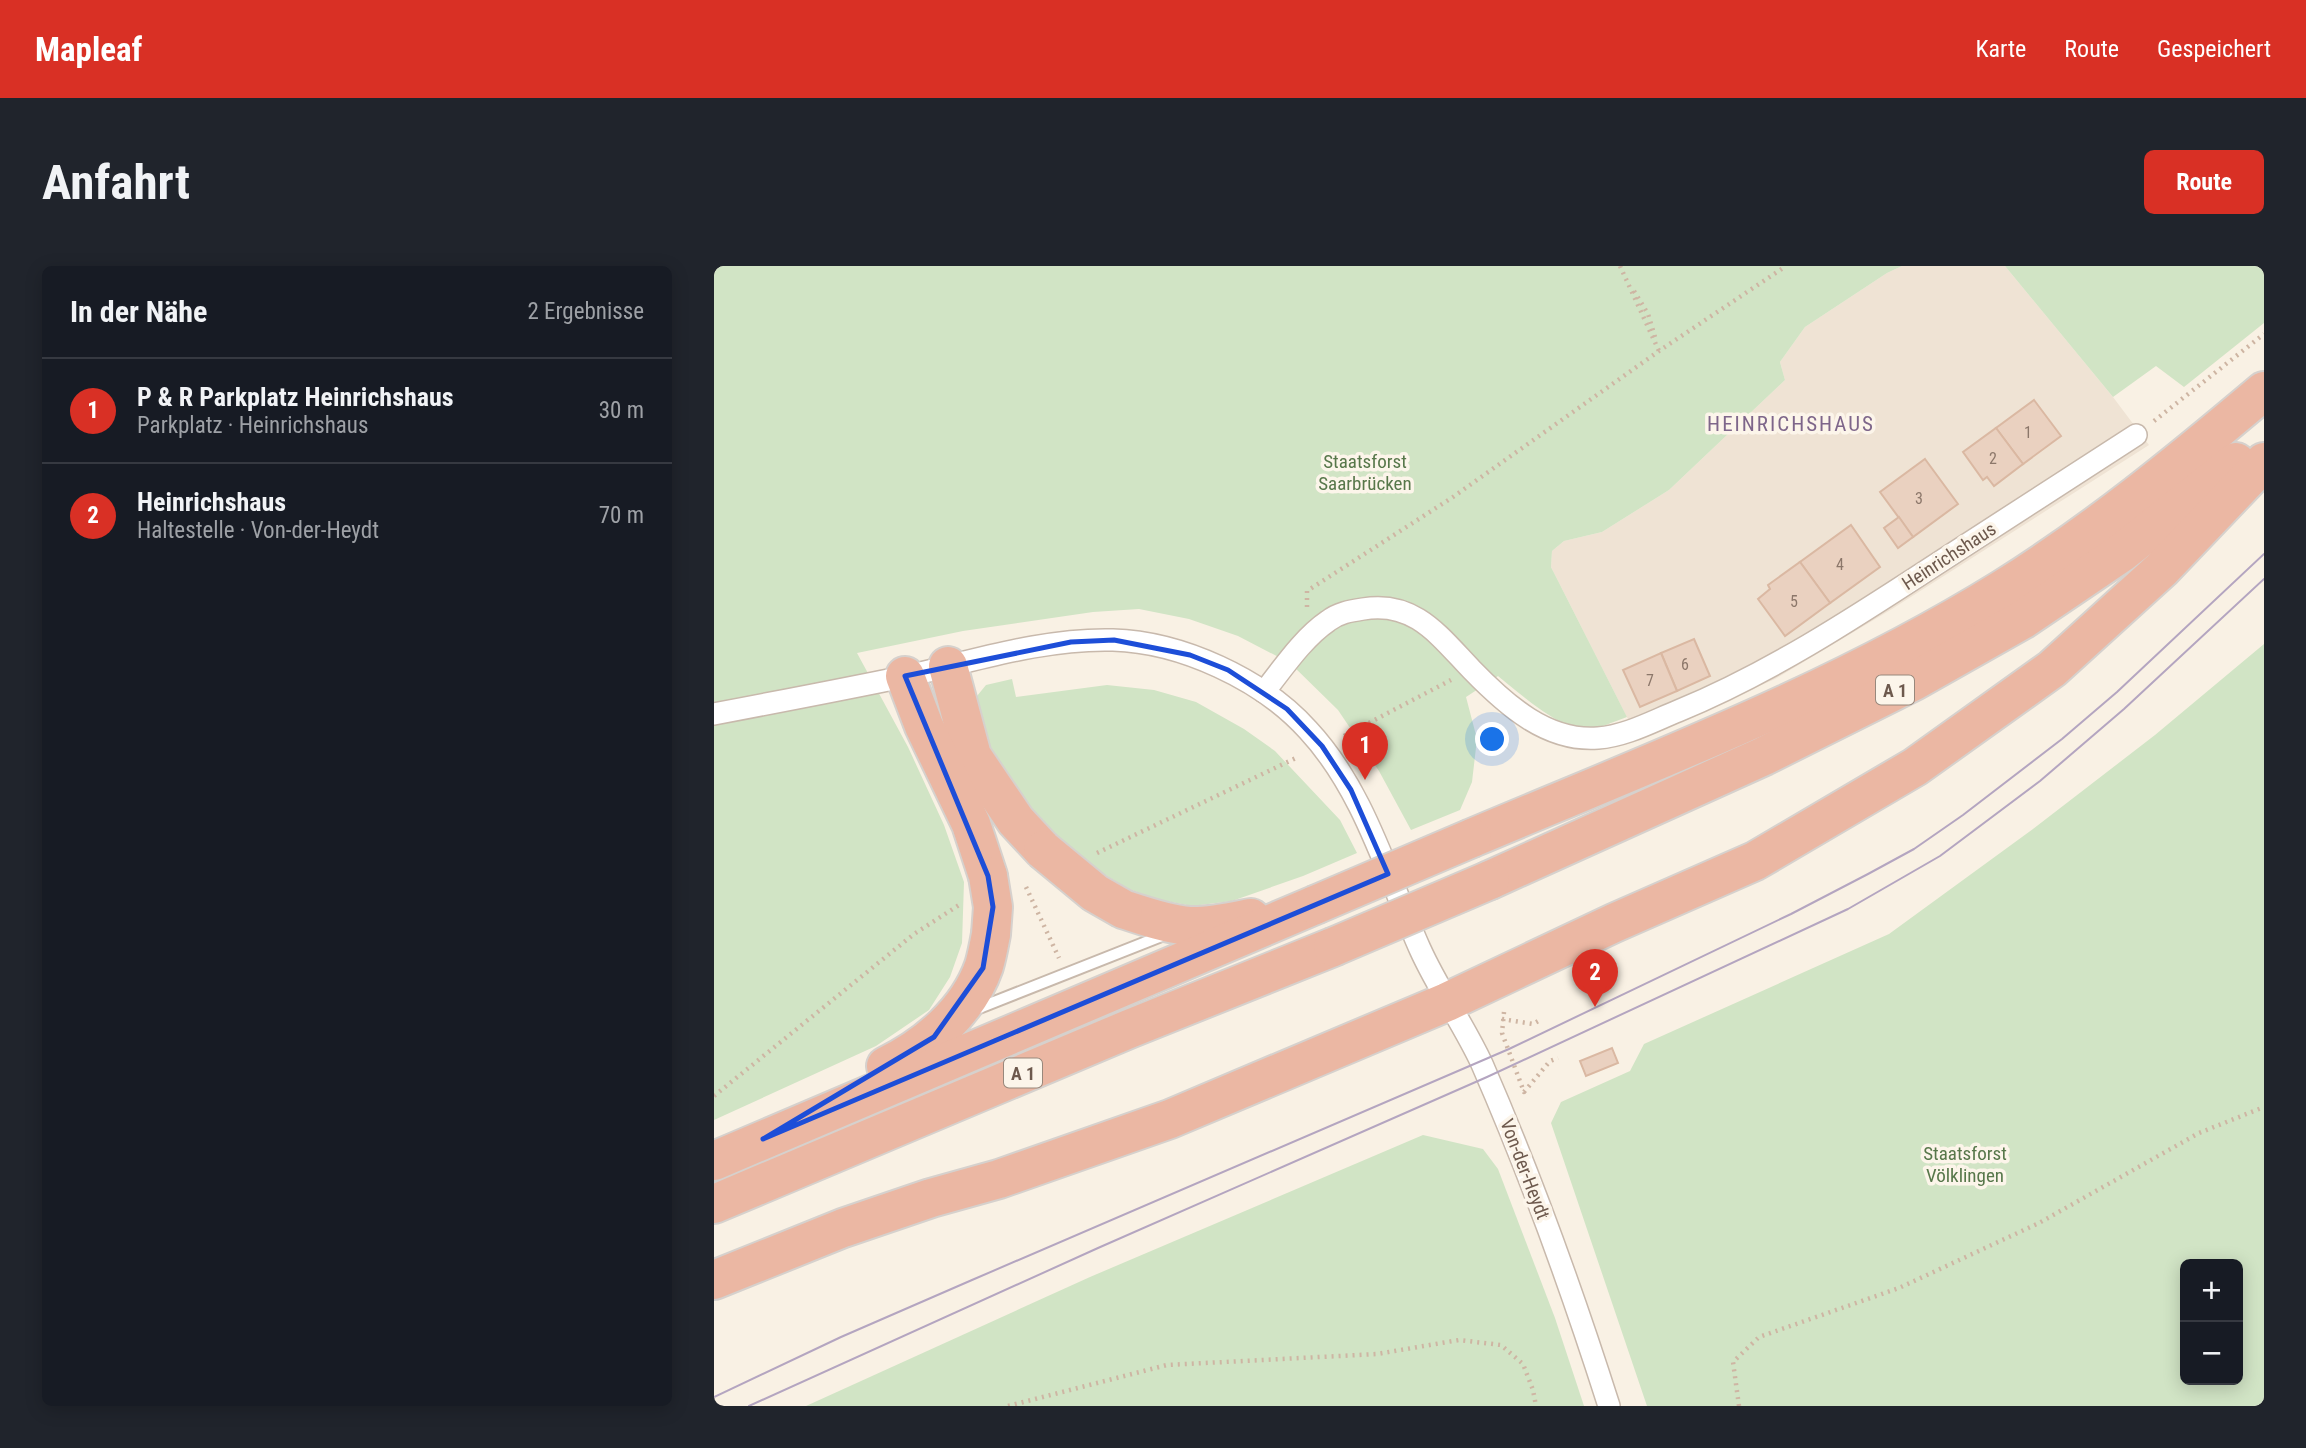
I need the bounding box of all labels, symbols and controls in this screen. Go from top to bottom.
text: Mapleaf [35,30,142,69]
text: Karte [1976,35,2026,63]
text: Route [2064,35,2119,63]
text: Gespeichert [2157,35,2271,63]
button: Route [2144,150,2264,214]
text: Anfahrt [42,154,190,211]
text: In der Nähe [70,294,207,329]
text: 2 Ergebnisse [527,298,644,325]
text: P & R Parkplatz Heinrichshaus [137,382,454,412]
text: 1 [87,397,99,424]
text: 30 m [599,397,644,424]
text: Parkplatz · Heinrichshaus [137,412,368,439]
district label: HEINRICHSHAUS [1707,412,1875,436]
house number: 1 [2024,423,2032,442]
house number: 2 [1989,449,1997,468]
park label: Staatsforst Saarbrücken [1318,450,1412,495]
text: Heinrichshaus [137,487,286,517]
house number: 3 [1915,489,1923,508]
text: 2 [87,502,99,529]
text: 70 m [599,502,644,529]
text: Haltestelle · Von-der-Heydt [137,517,379,544]
street label: Heinrichshaus [1898,517,2000,595]
house number: 4 [1836,555,1844,574]
house number: 5 [1790,592,1798,611]
house number: 6 [1681,655,1689,674]
house number: 7 [1646,671,1654,690]
road number: A 1 [1876,676,1914,704]
pin: 1 [1342,722,1388,780]
your location [1475,722,1509,756]
pin: 2 [1572,949,1618,1007]
road number: A 1 [1004,1058,1042,1088]
street label: Von-der-Heydt [1495,1115,1555,1223]
park label: Staatsforst Völklingen [1923,1142,2007,1187]
map controls [2180,1259,2243,1385]
button: + [2180,1259,2243,1322]
button: − [2180,1322,2243,1385]

